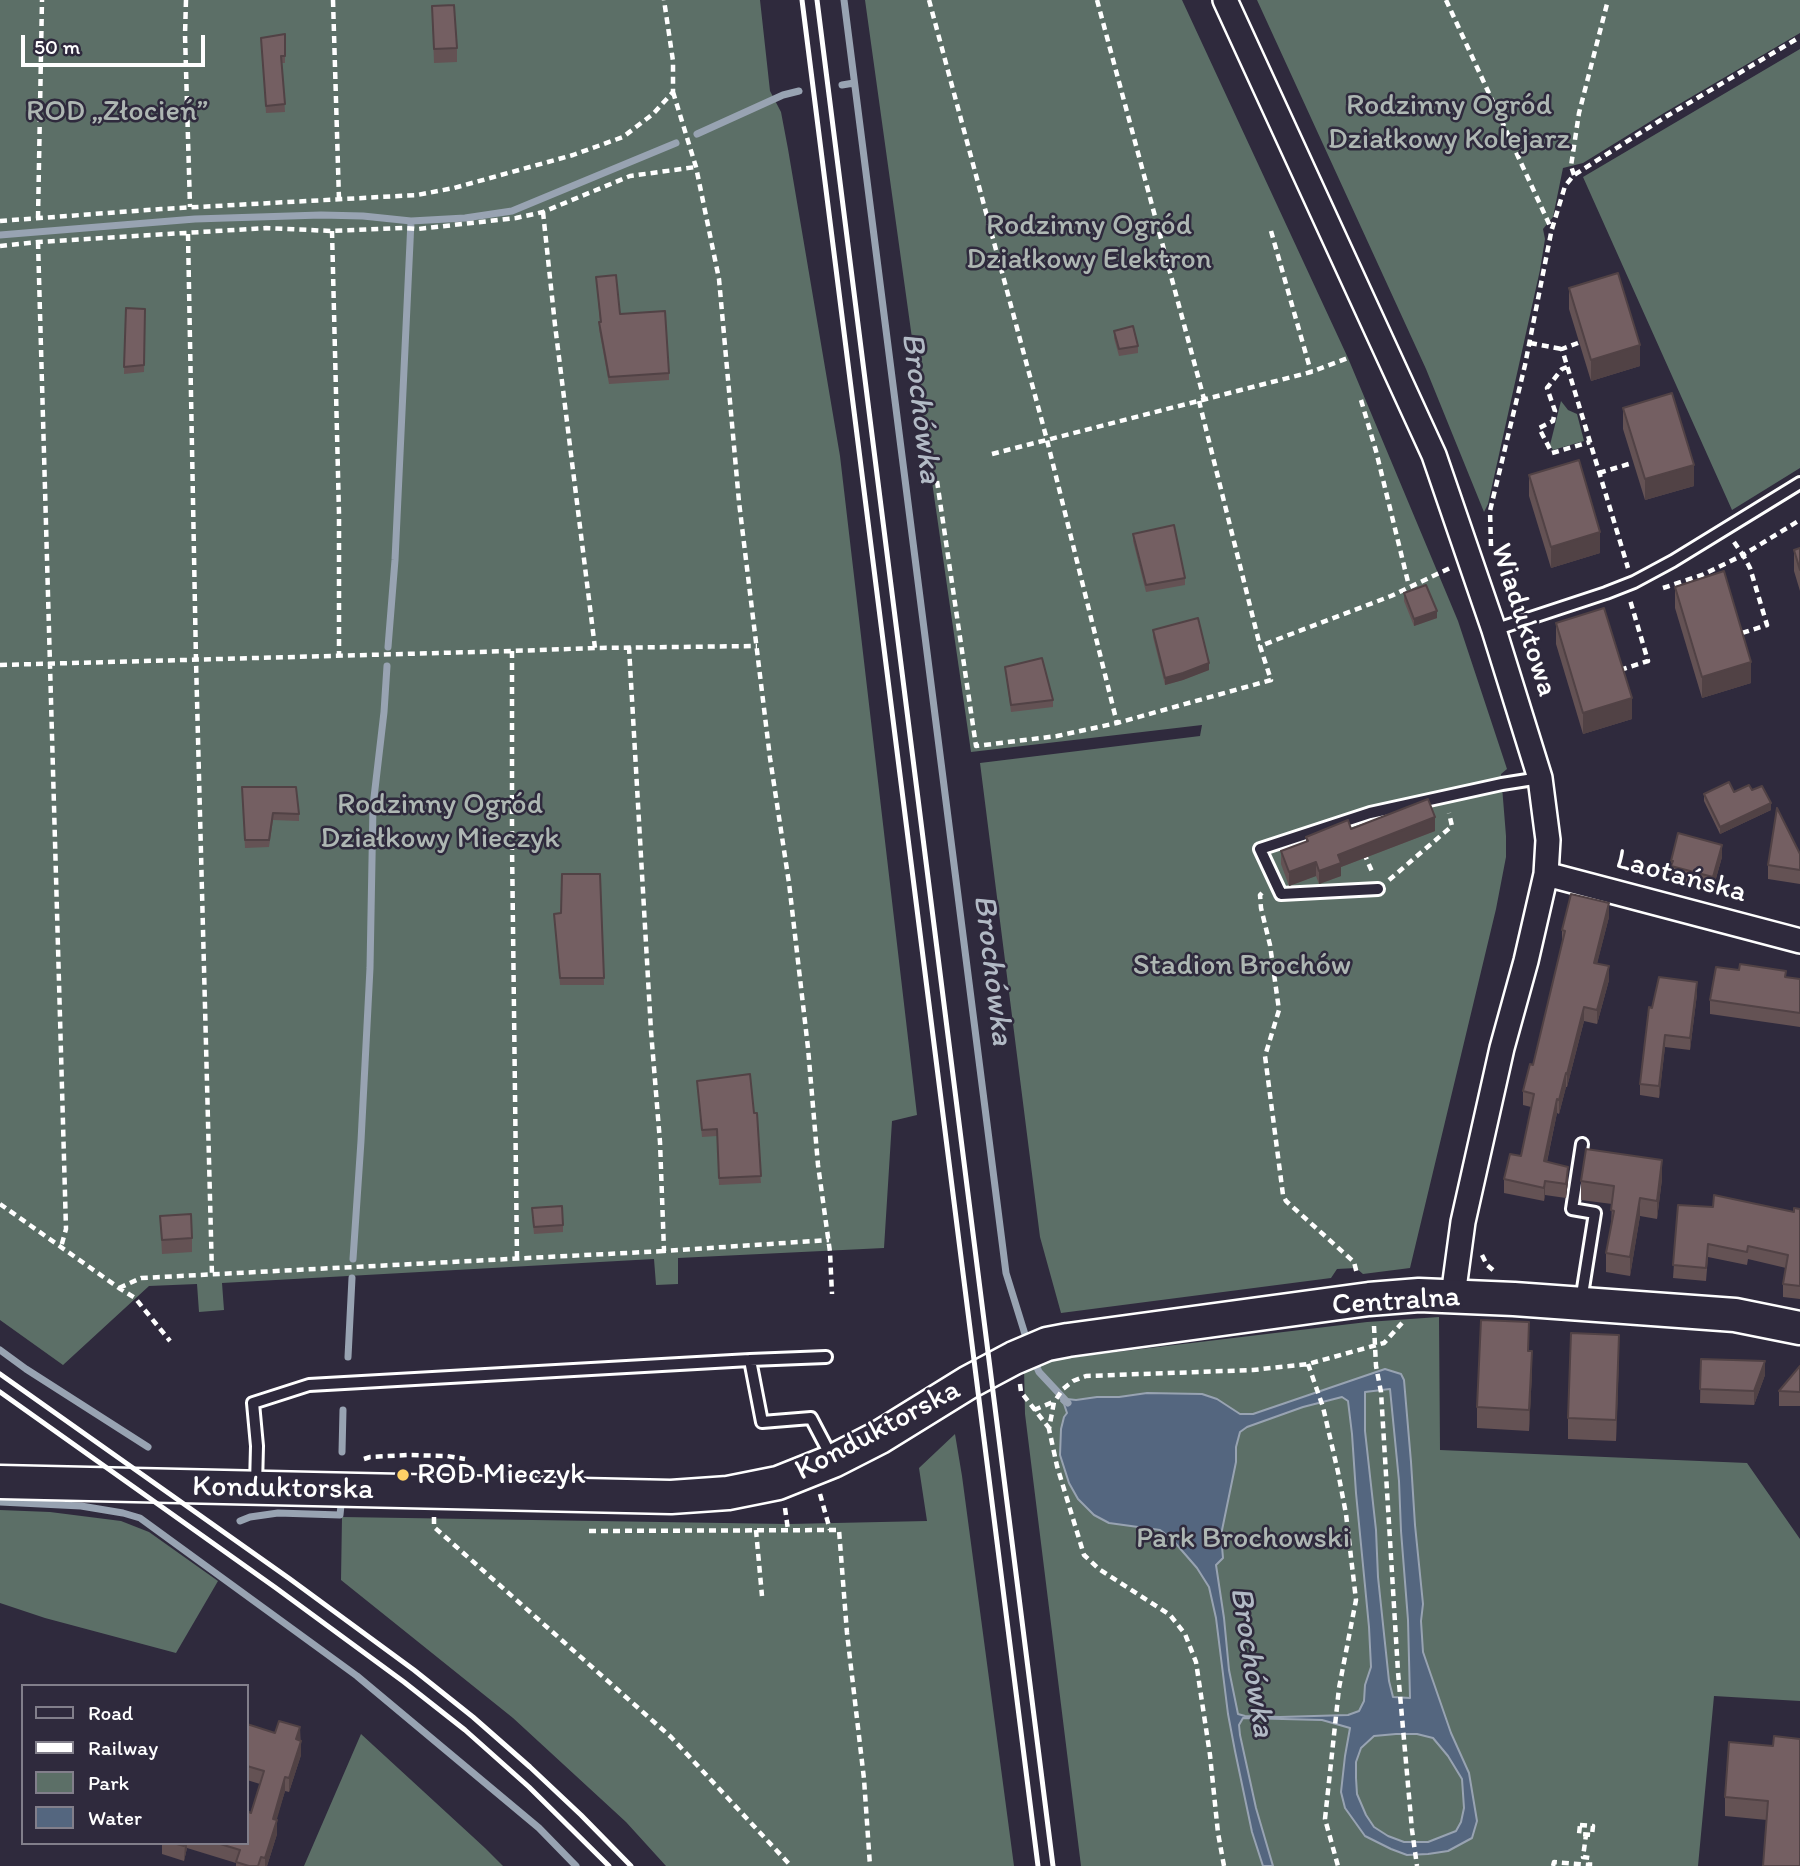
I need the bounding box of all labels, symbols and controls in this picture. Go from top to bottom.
scale bar [24,21,208,65]
text: 50 m [34,34,80,59]
park label: Rodzinny Ogród Działkowy Kolejarz [1328,88,1570,158]
park label: ROD „Złocień” [26,94,208,130]
park label: Rodzinny Ogród Działkowy Elektron [966,208,1212,278]
water label: Brochówka [892,330,948,486]
street label: Wiaduktowa [1481,539,1565,701]
park label: Rodzinny Ogród Działkowy Mieczyk [320,787,560,858]
street label: Laotańska [1611,842,1751,912]
water label: Brochówka [964,892,1020,1048]
park label: Stadion Brochów [1133,948,1351,984]
street label: Centralna [1331,1280,1461,1324]
street label: Konduktorska [789,1372,967,1490]
place label: ROD Mieczyk [417,1457,586,1493]
marker: ROD Mieczyk [395,1467,411,1483]
street label: Konduktorska [192,1469,374,1509]
park label: Park Brochowski [1136,1521,1350,1557]
water label: Brochówka [1220,1584,1282,1740]
legend [21,1684,248,1845]
text: Road [88,1700,133,1725]
text: Railway [88,1735,158,1760]
text: Park [88,1770,129,1795]
text: Water [88,1805,142,1830]

